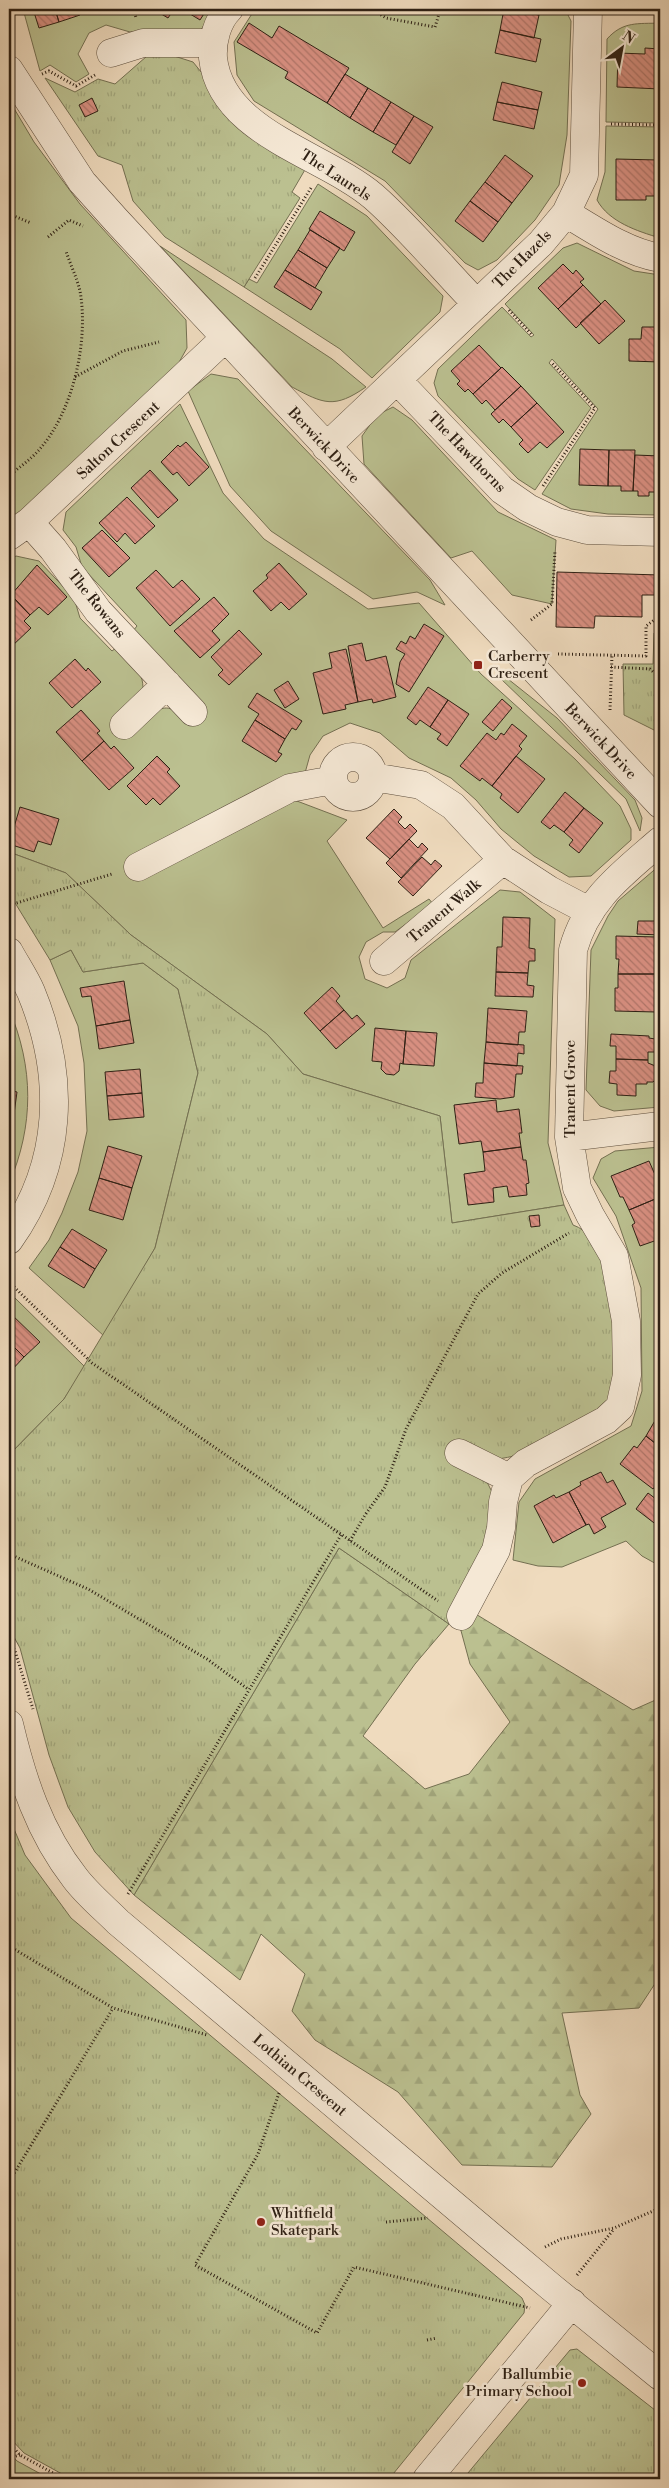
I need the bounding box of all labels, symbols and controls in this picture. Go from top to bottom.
north arrow [596,22,646,72]
text: N [619,27,638,48]
street label: The Laurels [297,145,375,205]
street label: The Hazels [489,226,556,293]
street label: Salton Crescent [73,397,164,484]
street label: Berwick Drive [283,403,364,487]
street label: The Hawthorns [423,408,510,497]
street label: The Rowans [63,567,130,642]
place label: Carberry Crescent [488,647,550,683]
marker: Carberry Crescent [472,659,484,671]
street label: Berwick Drive [560,699,641,783]
street label: Tranent Walk [404,874,486,948]
street label: Tranent Grove [561,1040,580,1138]
street label: Lothian Crescent [249,2030,351,2121]
place label: Whitfield Skatepark [270,2204,340,2240]
marker: Whitfield Skatepark [255,2216,267,2228]
place label: Ballumbie Primary School [466,2365,573,2401]
marker: Ballumbie Primary School [576,2377,588,2389]

